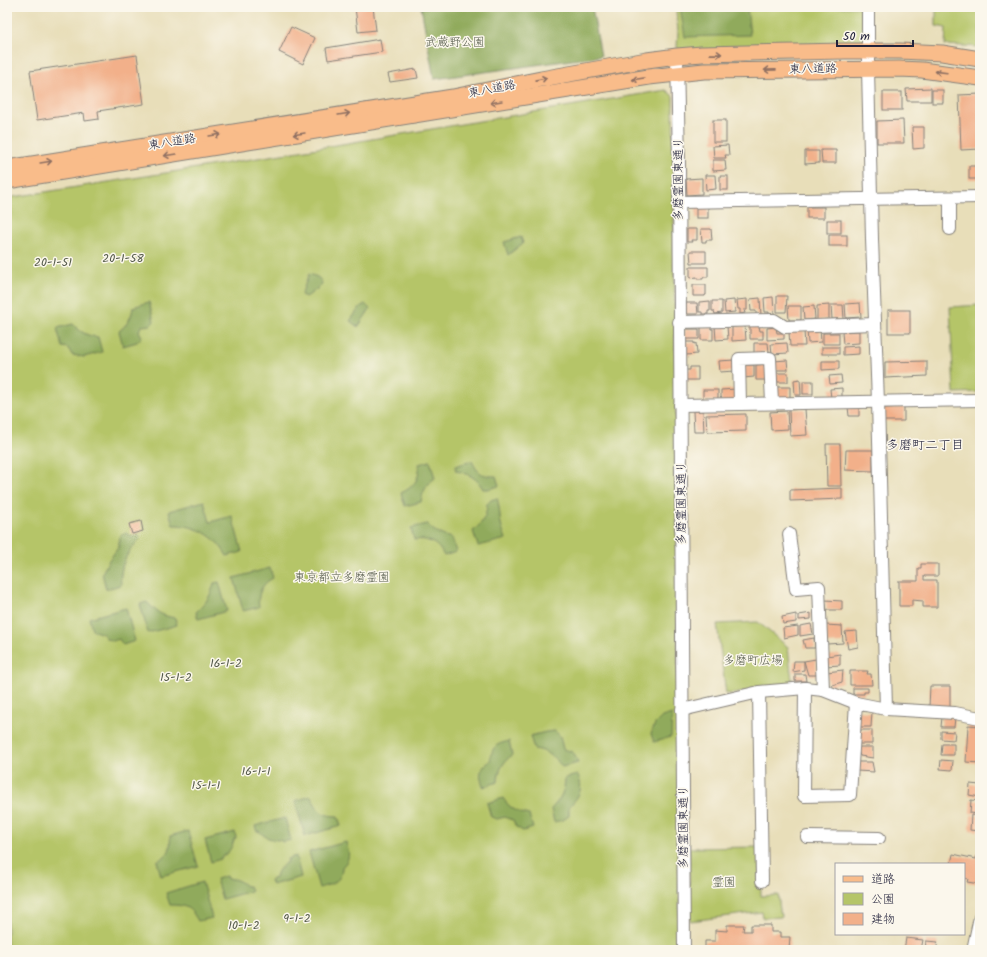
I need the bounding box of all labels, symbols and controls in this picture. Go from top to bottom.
scale bar [837,22,913,48]
text: 50 m [843,27,870,46]
park label: 武蔵野公園 [425,33,485,52]
one-way arrow [709,50,722,58]
street label: 東八道路 [789,59,837,79]
one-way arrow [764,66,777,74]
one-way arrow [935,68,948,76]
street label: 東八道路 [467,75,517,103]
one-way arrow [534,75,547,83]
one-way arrow [632,75,645,83]
one-way arrow [490,98,503,106]
one-way arrow [337,110,350,118]
street label: 東八道路 [147,129,197,155]
one-way arrow [292,130,305,138]
one-way arrow [208,131,221,139]
street label: 多磨霊園東通り [669,137,688,221]
one-way arrow [164,151,177,159]
one-way arrow [39,158,52,166]
park label: 20-1-58 [102,249,144,268]
park label: 20-1-51 [34,253,72,272]
district label: 多磨町二丁目 [886,435,964,456]
street label: 多磨霊園東通り [672,461,691,545]
park label: 東京都立多磨霊園 [294,568,390,587]
park label: 多磨町広場 [723,651,783,670]
park label: 16-1-2 [210,654,242,673]
park label: 15-1-2 [160,668,192,687]
park label: 16-1-1 [242,762,271,781]
park label: 15-1-1 [192,776,221,795]
street label: 多磨霊園東通り [674,785,693,869]
legend [835,863,965,935]
text: 道路 [871,870,895,889]
park label: 霊園 [712,873,736,892]
text: 公園 [871,890,895,909]
park label: 9-1-2 [283,909,311,928]
text: 建物 [871,910,895,929]
park label: 10-1-2 [228,916,260,935]

